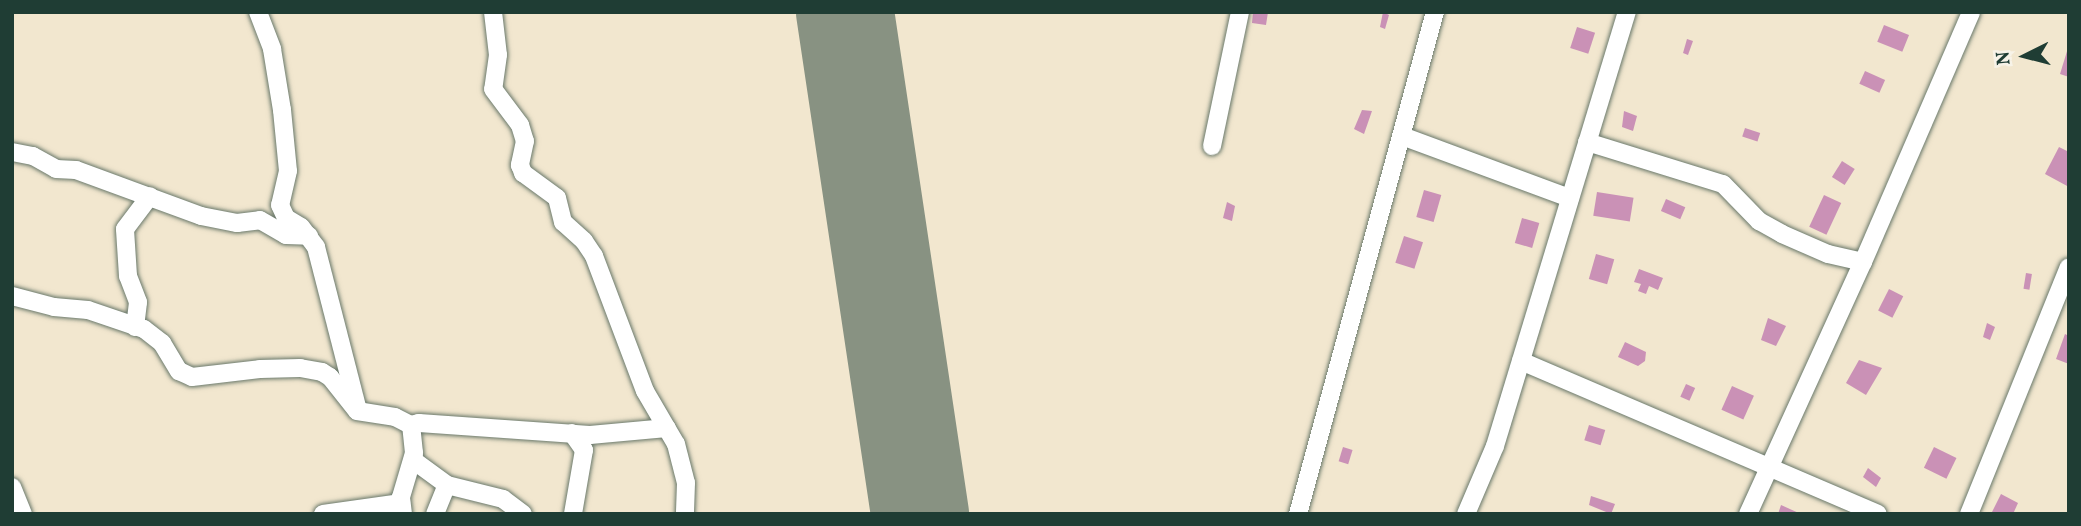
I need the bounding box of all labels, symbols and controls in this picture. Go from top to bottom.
north arrow [1990,21,2060,91]
text: N [1990,50,2018,66]

